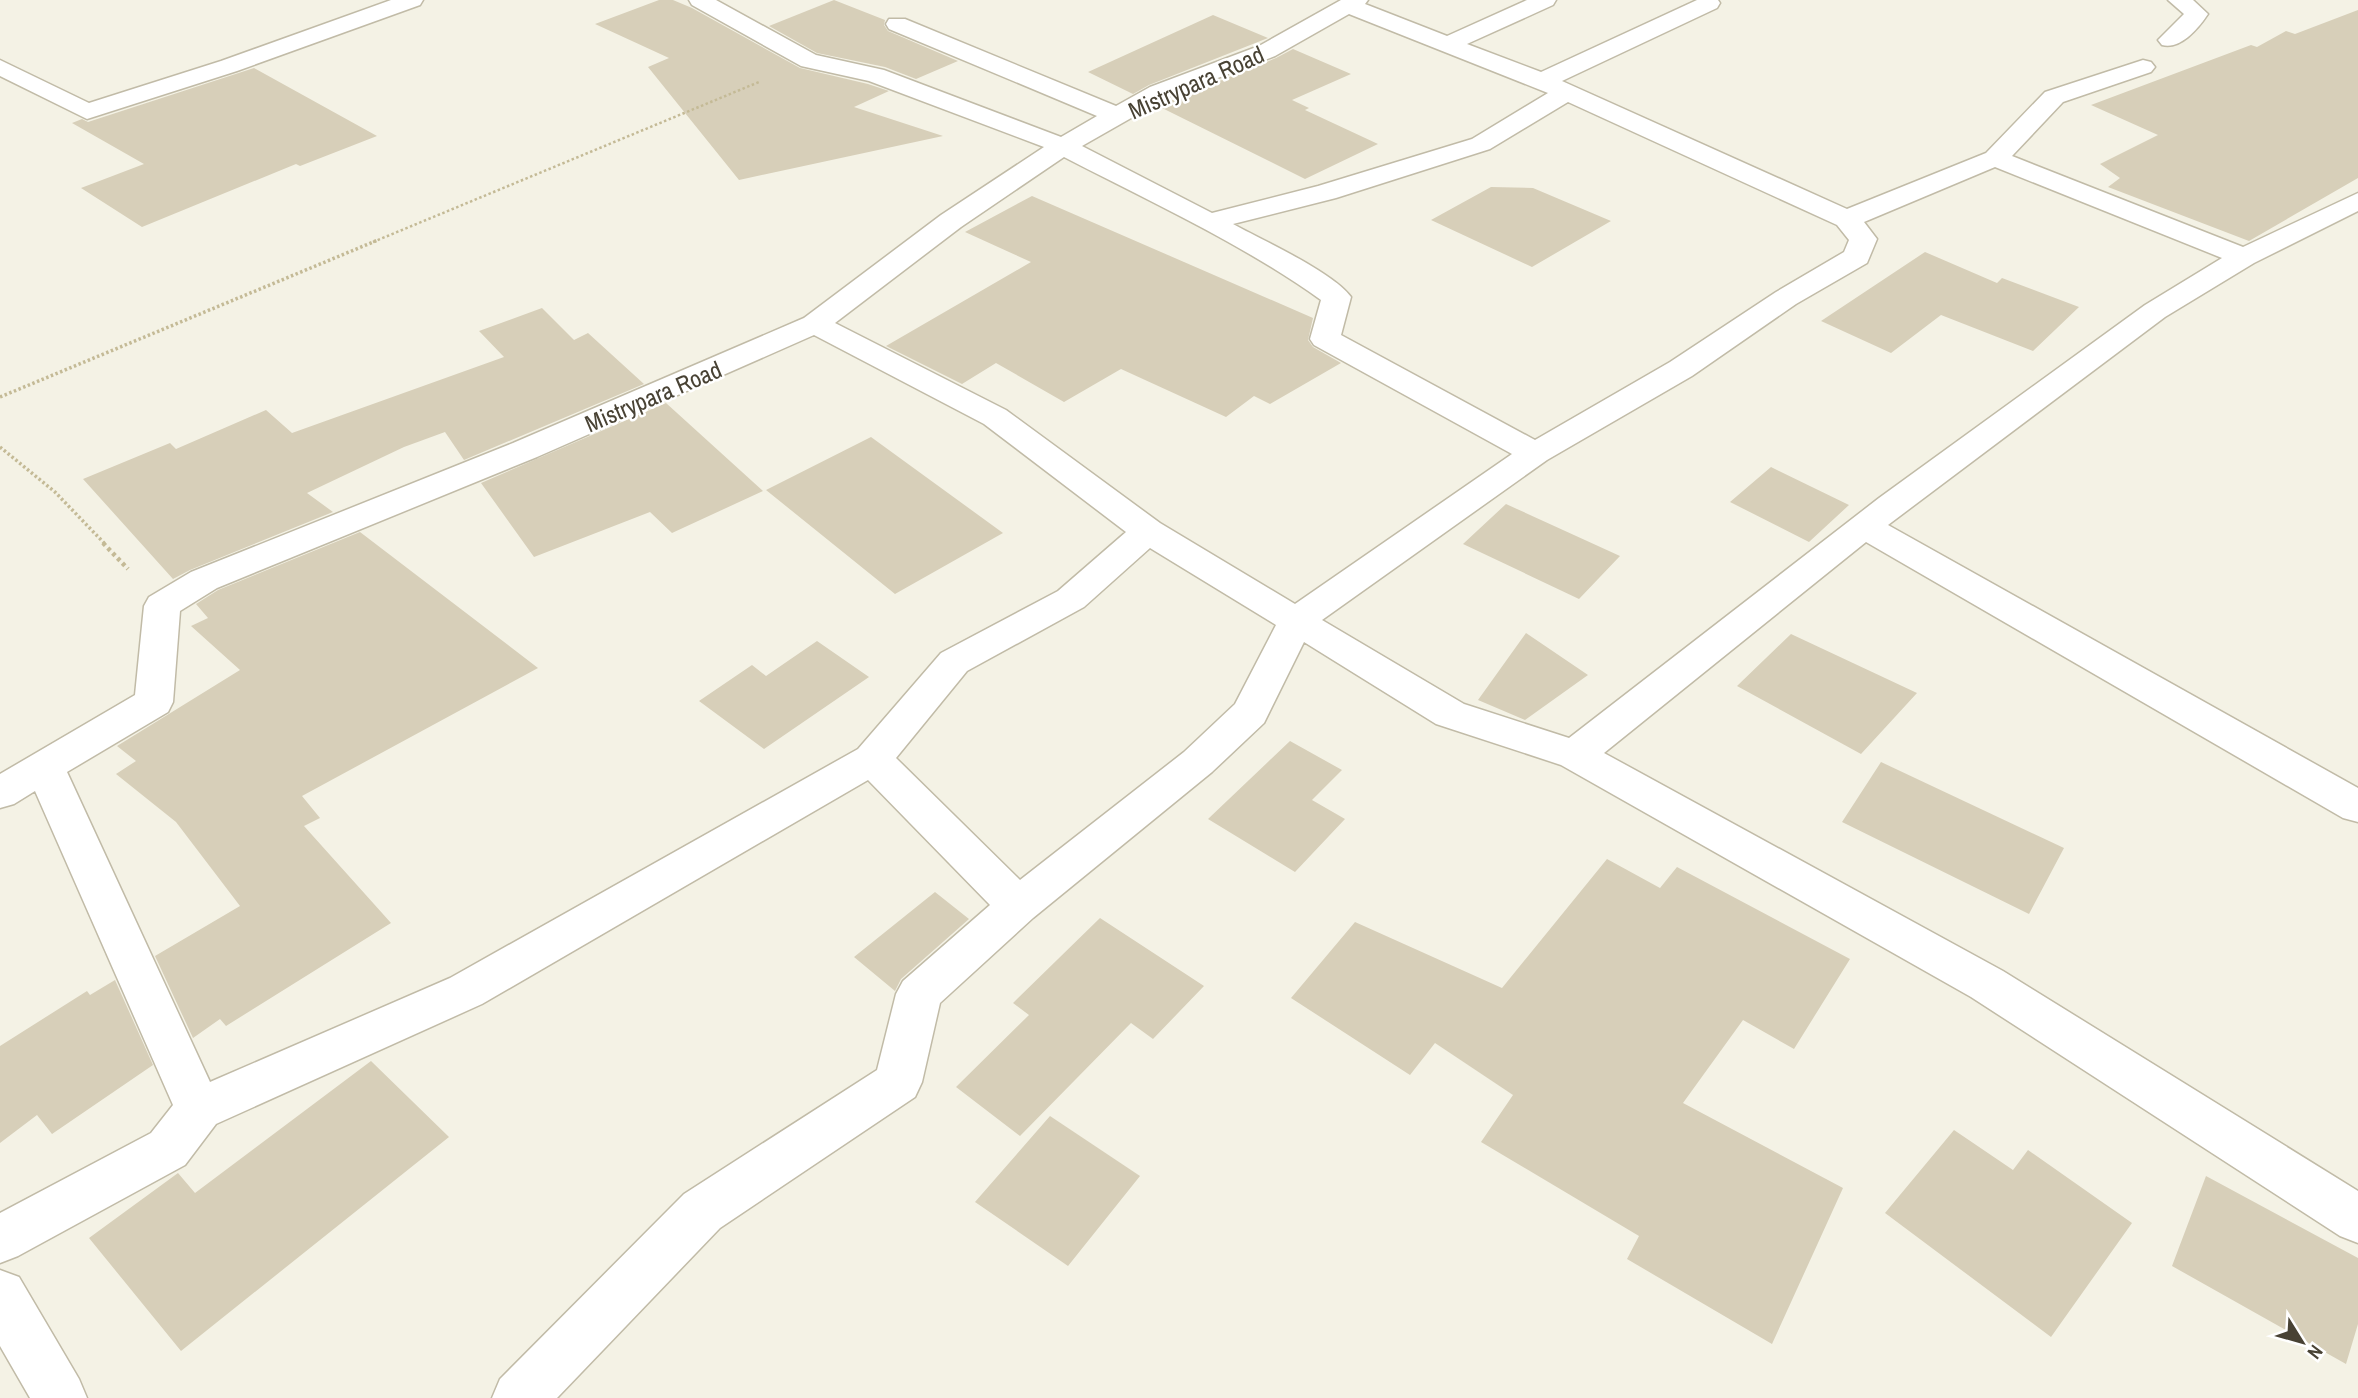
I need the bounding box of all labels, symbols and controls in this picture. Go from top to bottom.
street label: Mistrypara Road [1123,38,1269,126]
street label: Mistrypara Road [580,353,726,439]
north arrow [2267,1307,2337,1377]
text: N [2302,1340,2329,1365]

